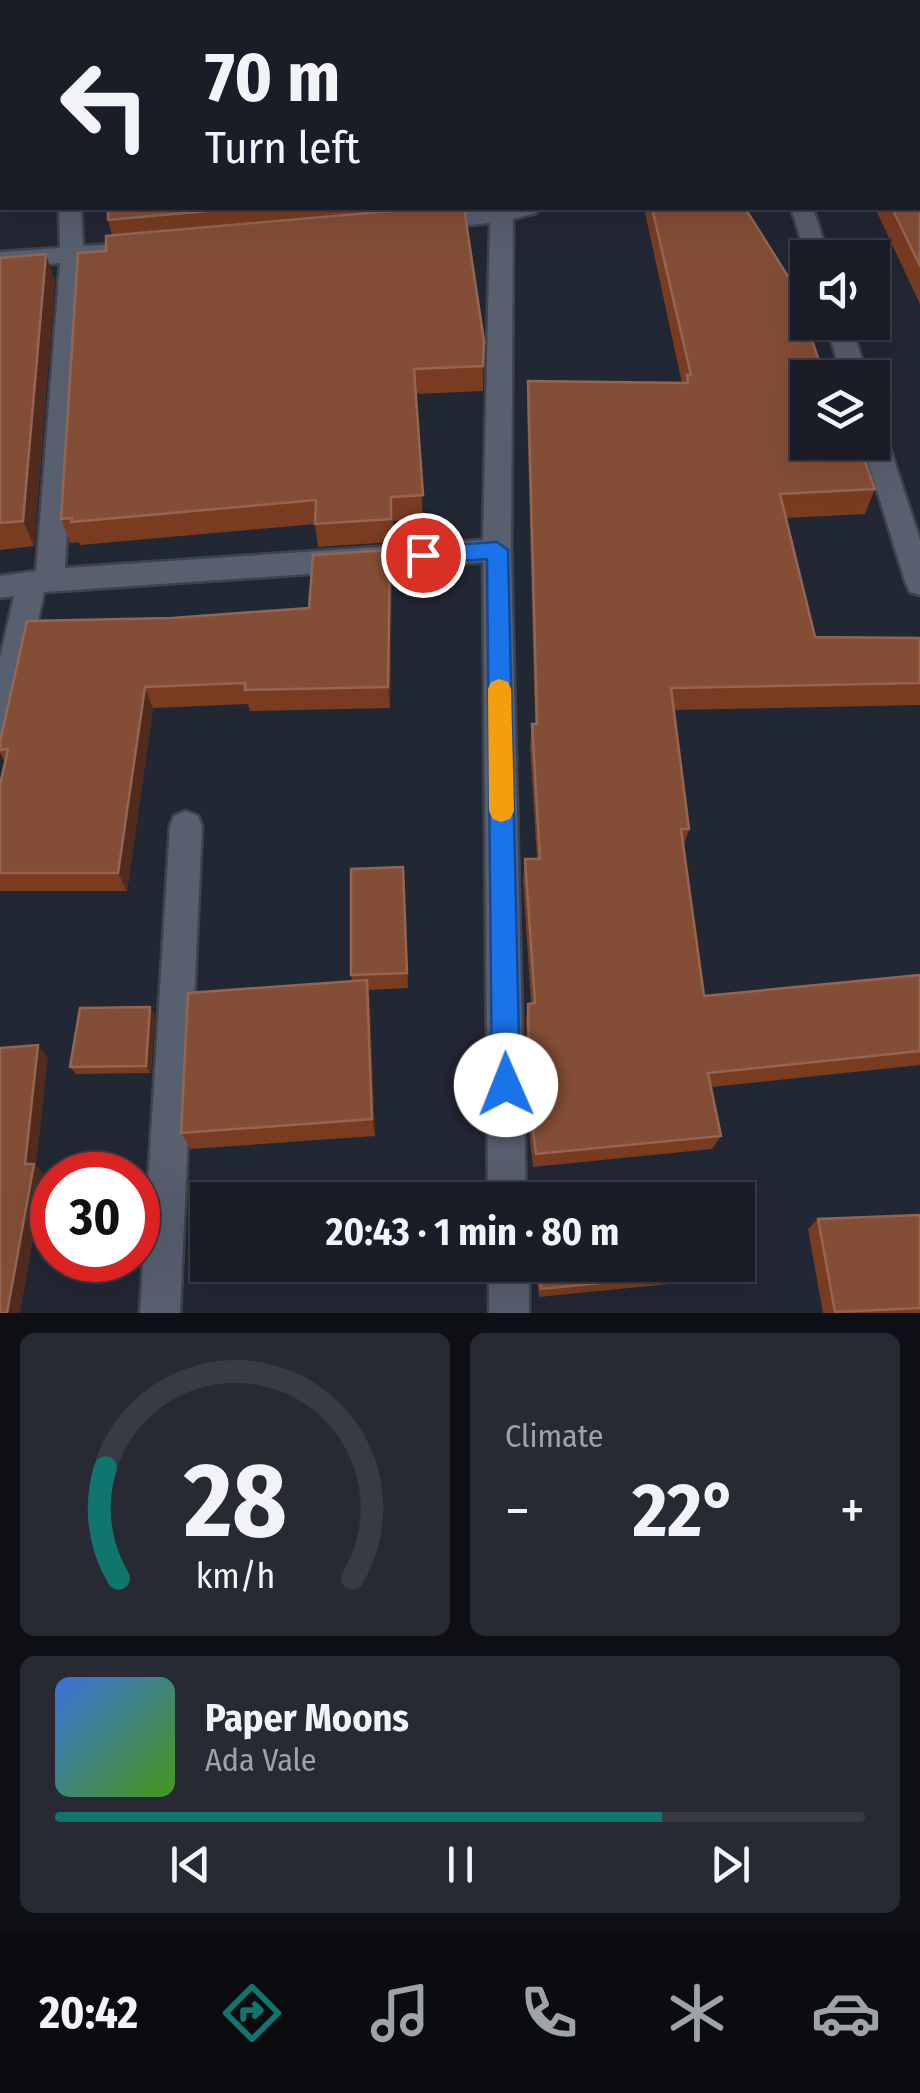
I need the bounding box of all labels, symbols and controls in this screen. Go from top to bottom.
text: 70 m [205,36,340,120]
icon: left [40,40,170,170]
text: Turn left [205,121,360,175]
map controls [790,240,890,460]
button: sound [790,240,890,340]
button: layers [790,360,890,460]
pin [381,513,466,598]
icon: arrive [396,528,451,583]
position arrow [454,1033,558,1137]
speed limit sign: 30 [30,1152,160,1282]
text: 20:43 · 1 min · 80 m [326,1209,619,1255]
text: Climate [505,1417,604,1455]
text: 28 [182,1439,287,1564]
text: 22° [633,1466,737,1556]
text: − [505,1478,530,1544]
text: + [840,1478,865,1544]
text: km/h [195,1555,275,1597]
text: Paper Moons [205,1695,409,1741]
text: Ada Vale [205,1741,317,1779]
icon: previous [163,1837,218,1892]
icon: pause [433,1837,488,1892]
icon: next [703,1837,758,1892]
icon: directions [217,1978,287,2048]
icon: music [365,1978,435,2048]
icon: phone [514,1978,584,2048]
icon: climate [662,1978,732,2048]
icon: car [811,1978,881,2048]
text: 20:42 [39,1986,138,2040]

